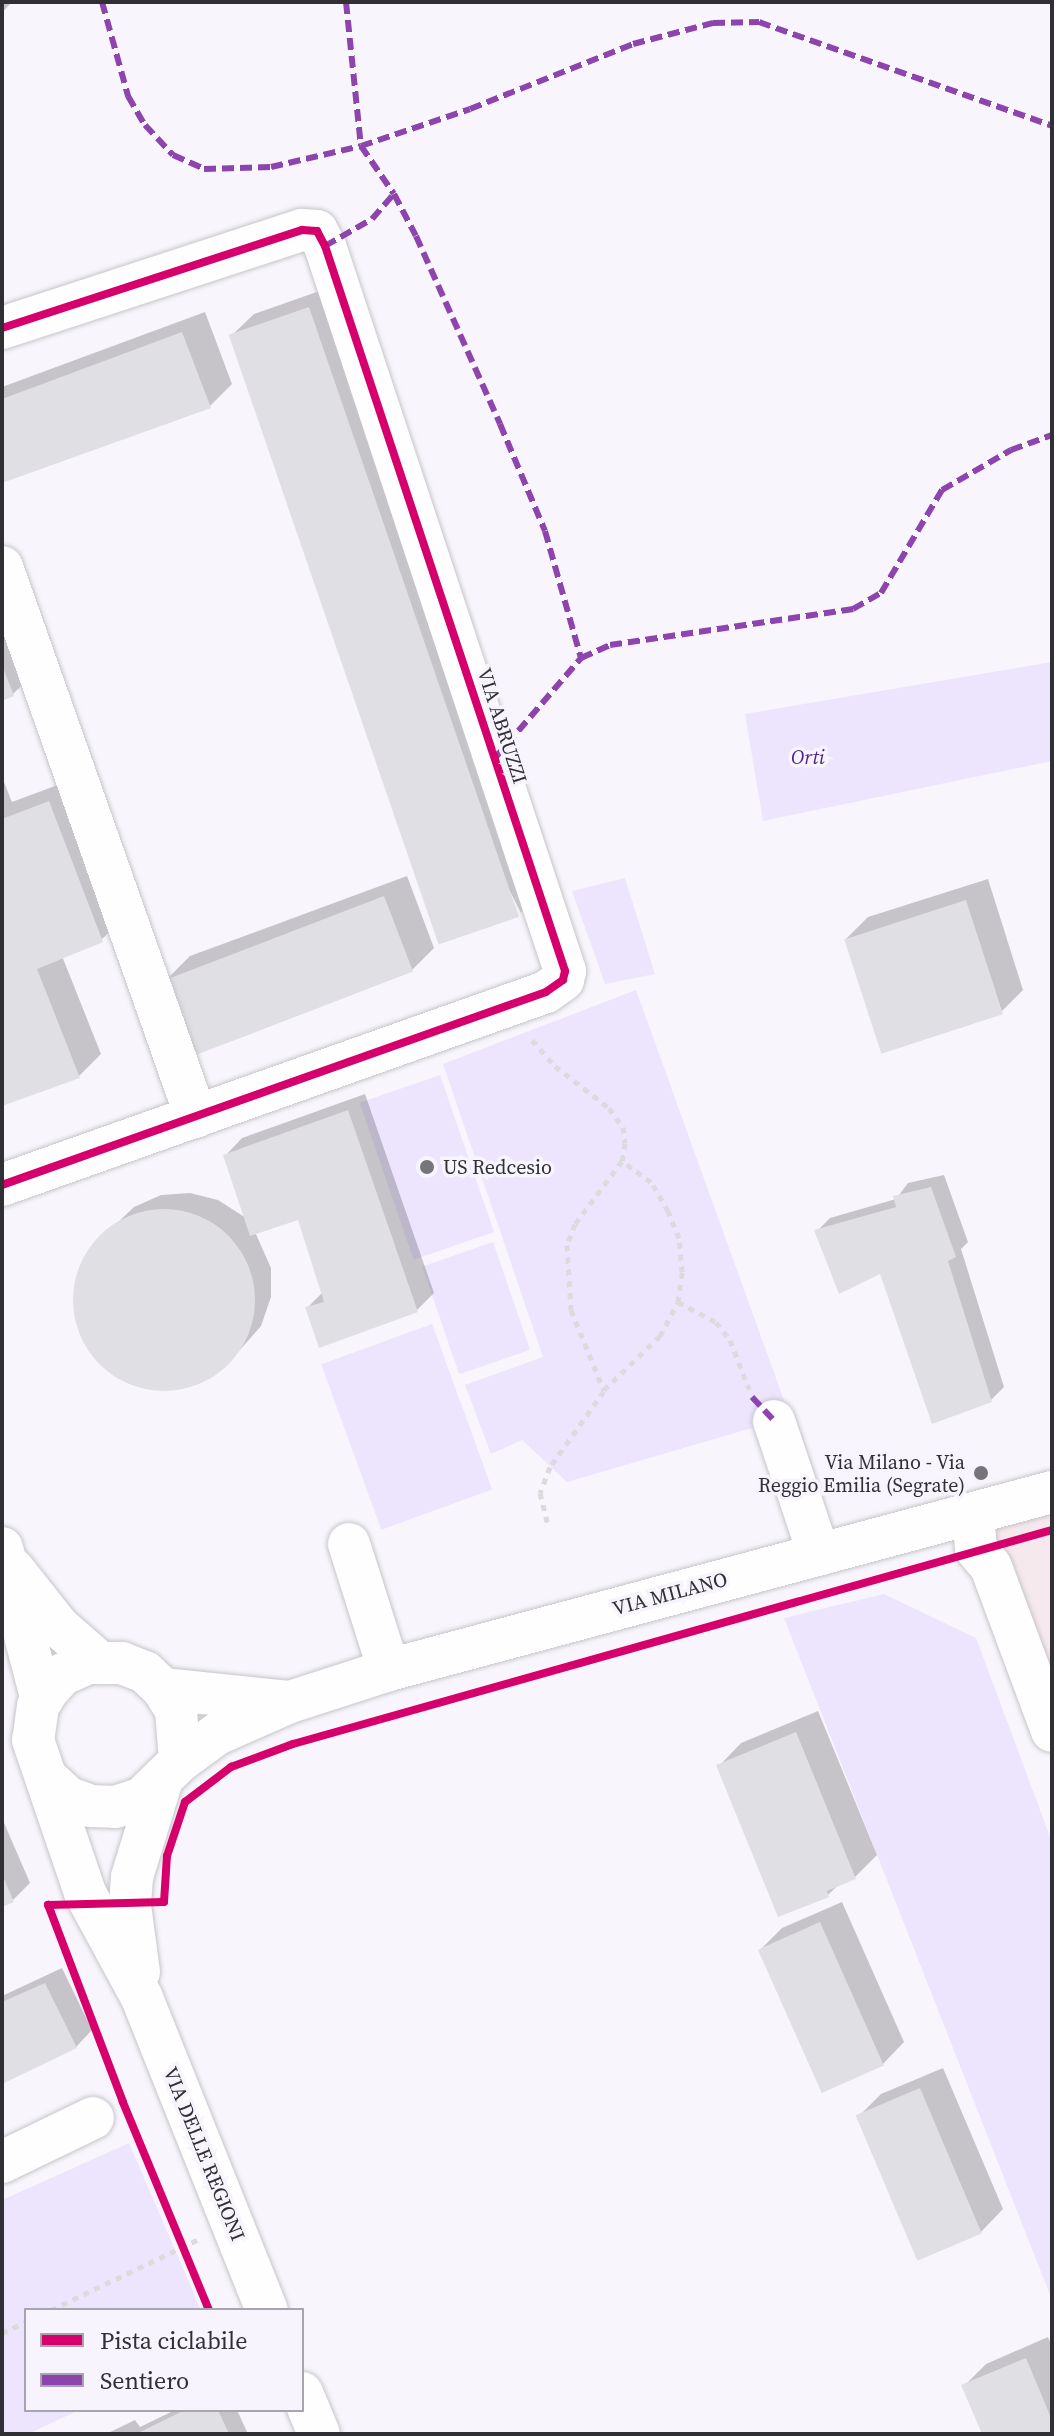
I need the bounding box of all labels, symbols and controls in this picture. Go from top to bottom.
street label: VIA ABRUZZI [472,665,532,787]
park label: Orti [791,745,825,769]
place label: US Redcesio [443,1155,552,1179]
marker: US Redcesio [418,1158,436,1176]
place label: Via Milano - Via Reggio Emilia (Segrate) [758,1450,965,1497]
marker: Via Milano - Via Reggio Emilia (Segrate) [972,1464,990,1482]
street label: VIA MILANO [610,1567,730,1621]
street label: VIA DELLE REGIONI [158,2064,250,2244]
legend [24,2308,304,2412]
text: Pista ciclabile [100,2324,247,2357]
text: Sentiero [100,2364,189,2397]

